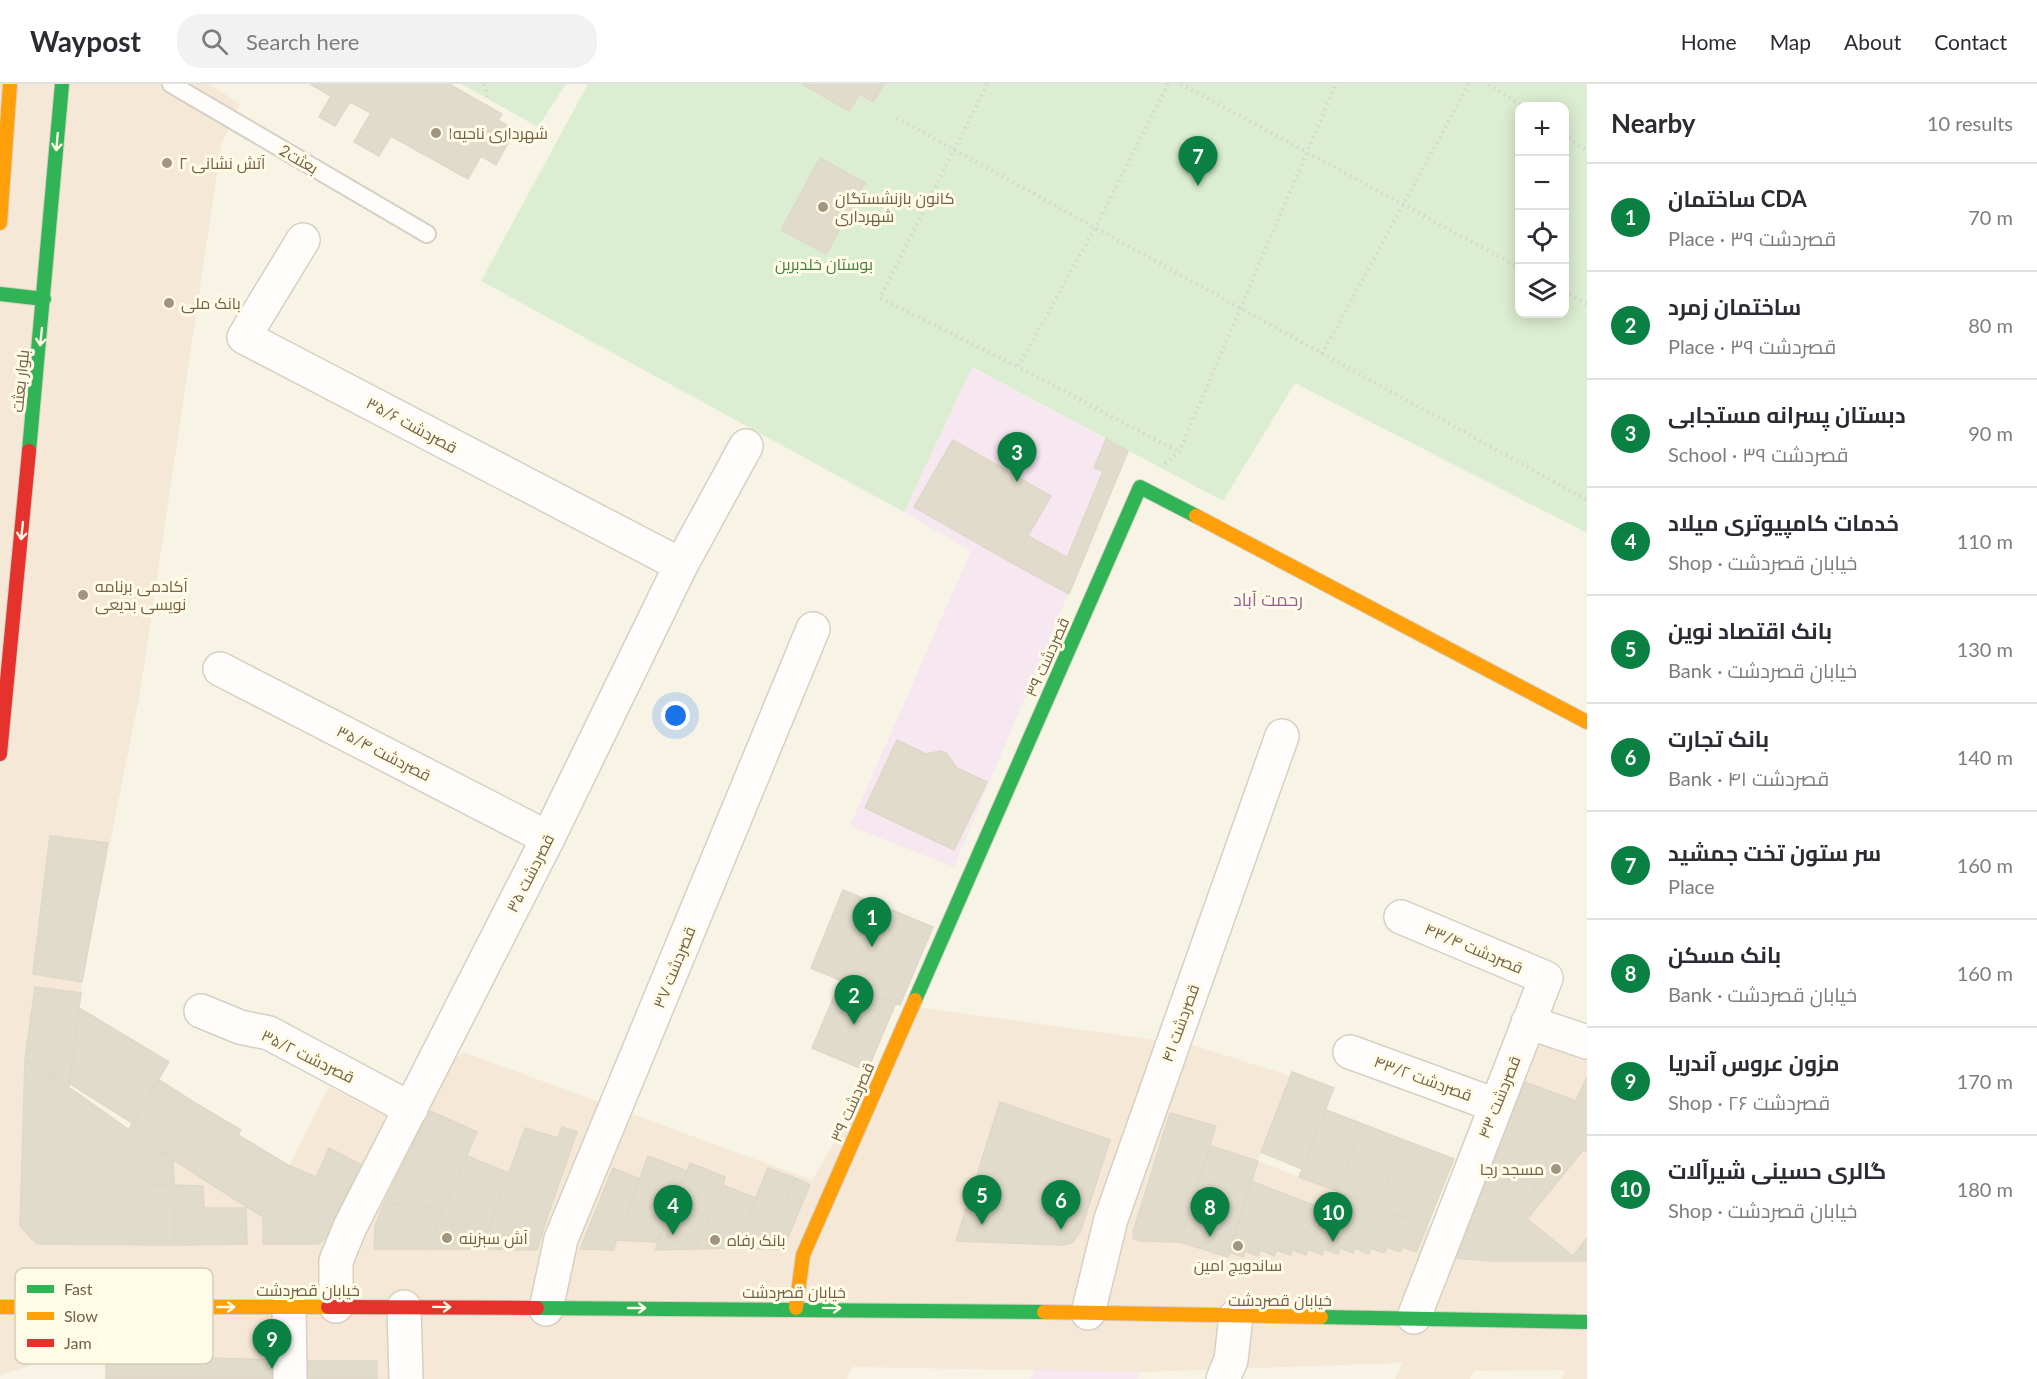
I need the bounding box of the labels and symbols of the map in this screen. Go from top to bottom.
place label: شهرداری ناحیه۱ [448,123,548,144]
marker: شهرداری ناحیه۱ [429,126,443,140]
one-way arrow [51,132,62,152]
pin: 7 [1178,136,1218,186]
street label: 2بعثت [276,140,322,178]
place label: آتش نشانی ۲ [179,153,266,174]
marker: آتش نشانی ۲ [160,156,174,170]
place label: کانون بازنشستگان شهرداری [835,188,954,227]
marker: کانون بازنشستگان شهرداری [816,200,830,214]
park label: بوستان خلدبرین [775,254,873,275]
place label: بانک ملی [181,293,241,314]
marker: بانک ملی [162,296,176,310]
one-way arrow [35,326,46,346]
street label: بلوار بعثت [7,348,33,414]
street label: قصردشت ۳۵/۶ [363,393,461,457]
pin: 3 [998,432,1036,482]
one-way arrow [16,520,27,540]
place label: آکادمی برنامه نویسی بدیعی [95,576,189,615]
marker: آکادمی برنامه نویسی بدیعی [76,588,90,602]
district label: رحمت آباد [1233,588,1303,611]
street label: قصردشت ۳۹ [1021,614,1073,700]
your location [661,701,690,730]
street label: قصردشت ۳۵/۴ [333,721,435,785]
street label: قصردشت ۳۵ [502,830,558,916]
pin: 1 [852,898,892,947]
street label: قصردشت ۴۳/۴ [1422,918,1526,978]
street label: قصردشت ۳۷ [649,923,699,1011]
pin: 2 [834,976,874,1025]
street label: قصردشت ۴۱ [1157,981,1203,1065]
street label: قصردشت ۳۵/۲ [258,1025,358,1087]
street label: قصردشت ۴۳/۲ [1371,1051,1475,1105]
street label: قصردشت ۴۳ [1473,1053,1525,1141]
street label: قصردشت ۳۹ [826,1059,878,1145]
place label: مسجد رجا [1480,1159,1544,1179]
marker: مسجد رجا [1549,1162,1563,1176]
pin: 5 [962,1176,1002,1225]
pin: 6 [1042,1180,1080,1230]
pin: 4 [654,1186,692,1235]
pin: 8 [1190,1188,1230,1237]
pin: 10 [1314,1192,1352,1242]
place label: آش سبزینه [459,1228,528,1249]
place label: بانک رفاه [727,1230,785,1250]
marker: آش سبزینه [440,1231,454,1245]
marker: بانک رفاه [708,1233,722,1247]
marker: ساندویچ امین [1231,1239,1245,1253]
place label: ساندویچ امین [1194,1255,1282,1277]
legend [15,1268,213,1364]
text: Fast [64,1279,93,1298]
street label: خیابان قصردشت [256,1280,360,1301]
street label: خیابان قصردشت [742,1282,846,1303]
street label: خیابان قصردشت [1228,1290,1332,1311]
one-way arrow [216,1301,236,1313]
one-way arrow [432,1301,452,1313]
one-way arrow [627,1302,647,1314]
one-way arrow [822,1303,842,1314]
text: Slow [64,1306,98,1325]
pin: 9 [252,1320,292,1369]
text: Jam [64,1333,92,1352]

